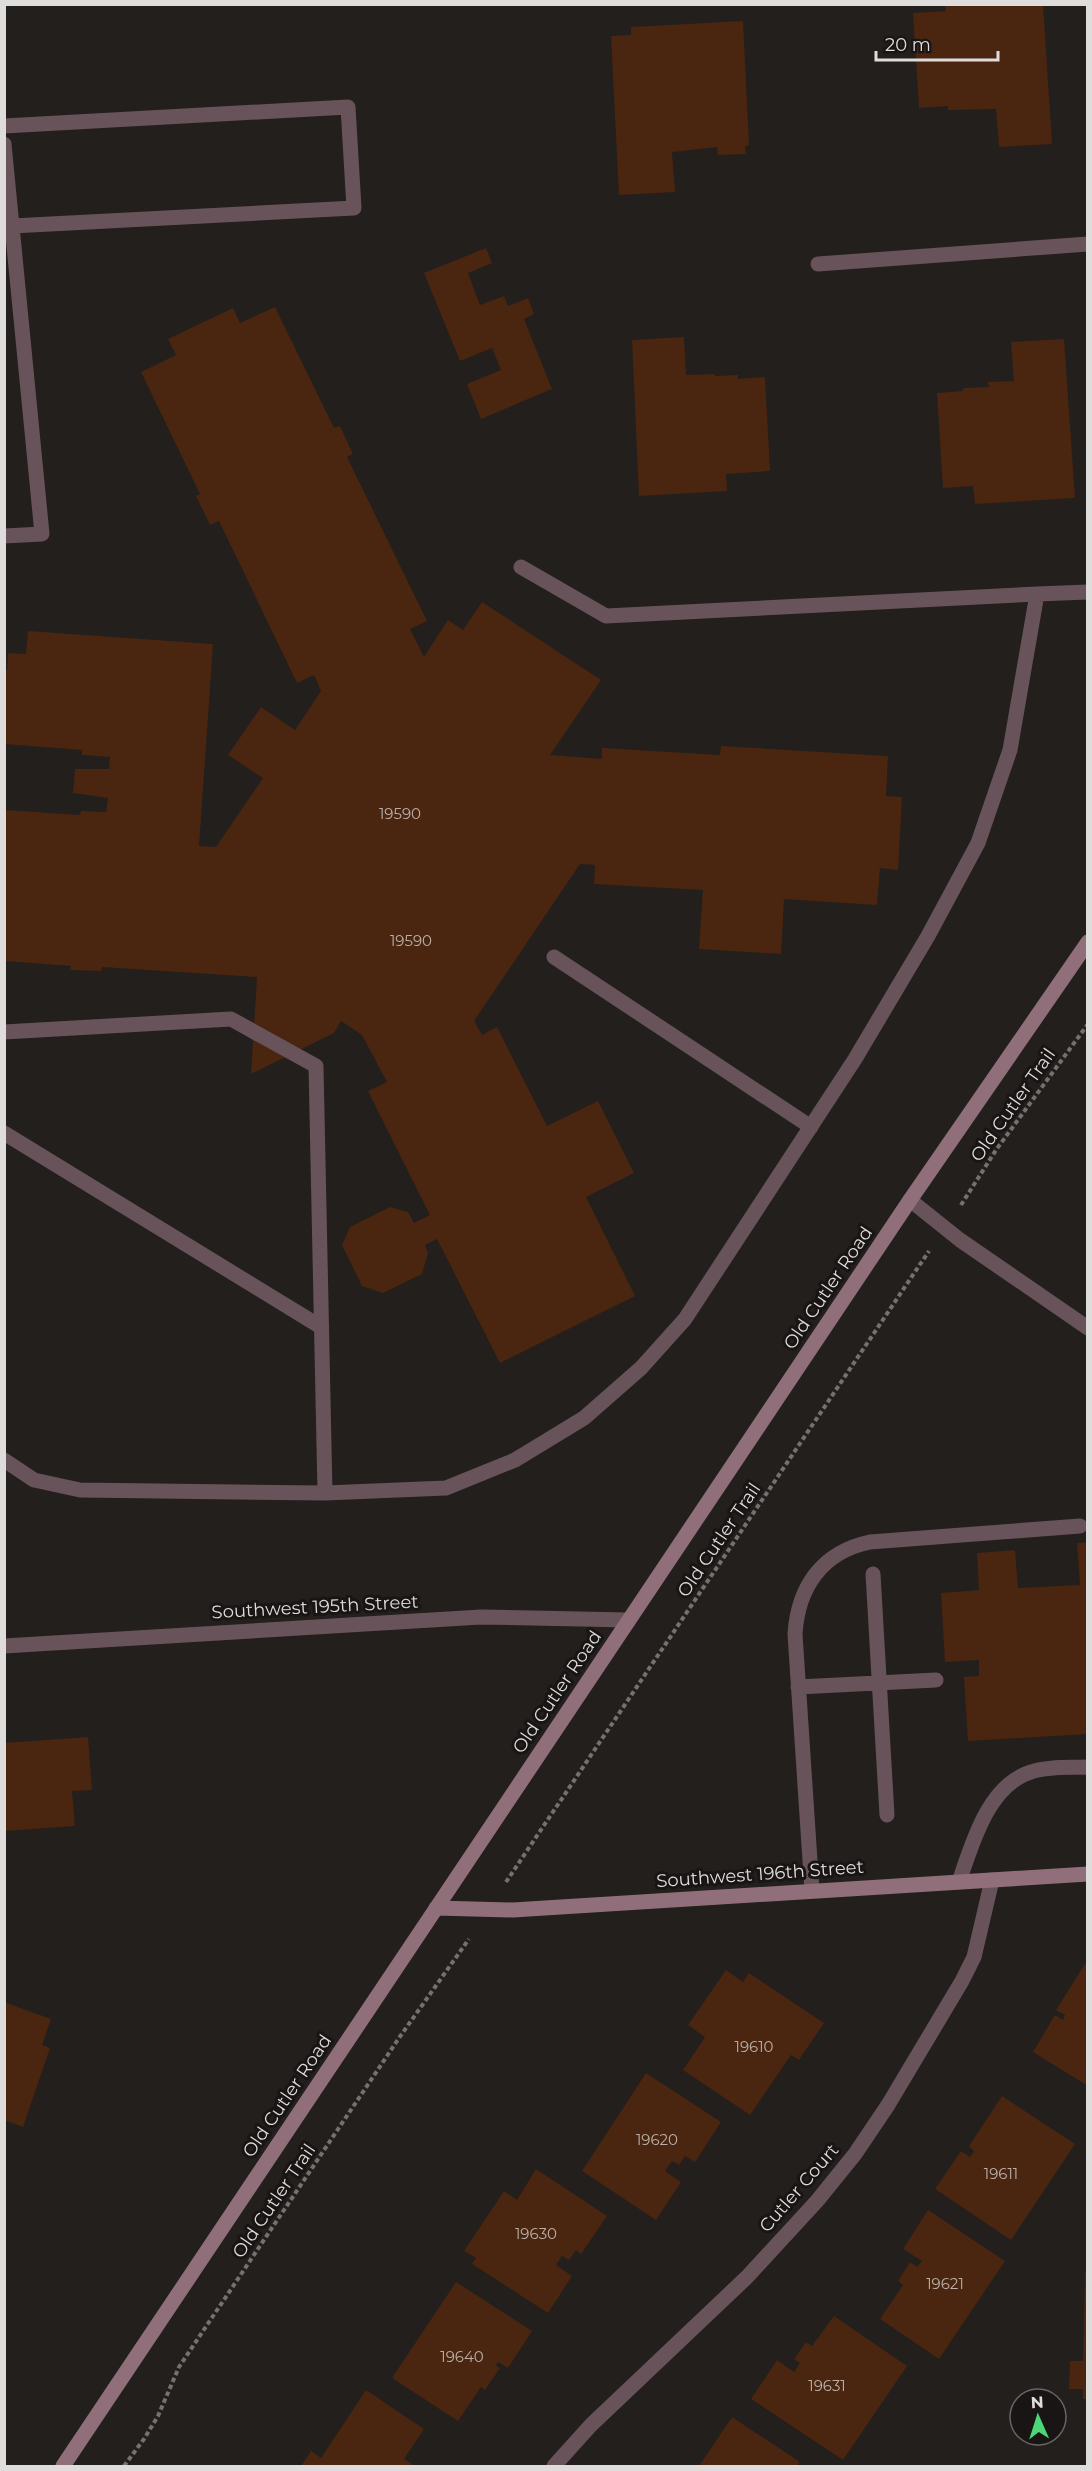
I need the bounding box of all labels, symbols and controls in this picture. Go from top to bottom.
scale bar [876,24,998,62]
text: 20 m [885,34,931,56]
house number: 19590 [379,804,421,823]
house number: 19590 [390,931,432,950]
street label: Old Cutler Trail [966,1044,1060,1166]
street label: Old Cutler Road [779,1222,877,1354]
street label: Old Cutler Trail [673,1479,765,1601]
street label: Southwest 195th Street [211,1591,419,1623]
street label: Old Cutler Road [508,1626,606,1758]
street label: Southwest 196th Street [655,1856,865,1892]
street label: Old Cutler Road [238,2030,336,2162]
house number: 19610 [734,2037,774,2056]
house number: 19620 [636,2130,678,2149]
street label: Cutler Court [755,2139,843,2237]
street label: Old Cutler Trail [228,2140,320,2262]
house number: 19611 [984,2164,1018,2183]
house number: 19630 [515,2224,557,2243]
house number: 19621 [926,2274,964,2293]
house number: 19640 [440,2347,484,2366]
house number: 19631 [808,2376,846,2395]
north arrow [1008,2387,1068,2447]
text: N [1030,2393,1044,2412]

